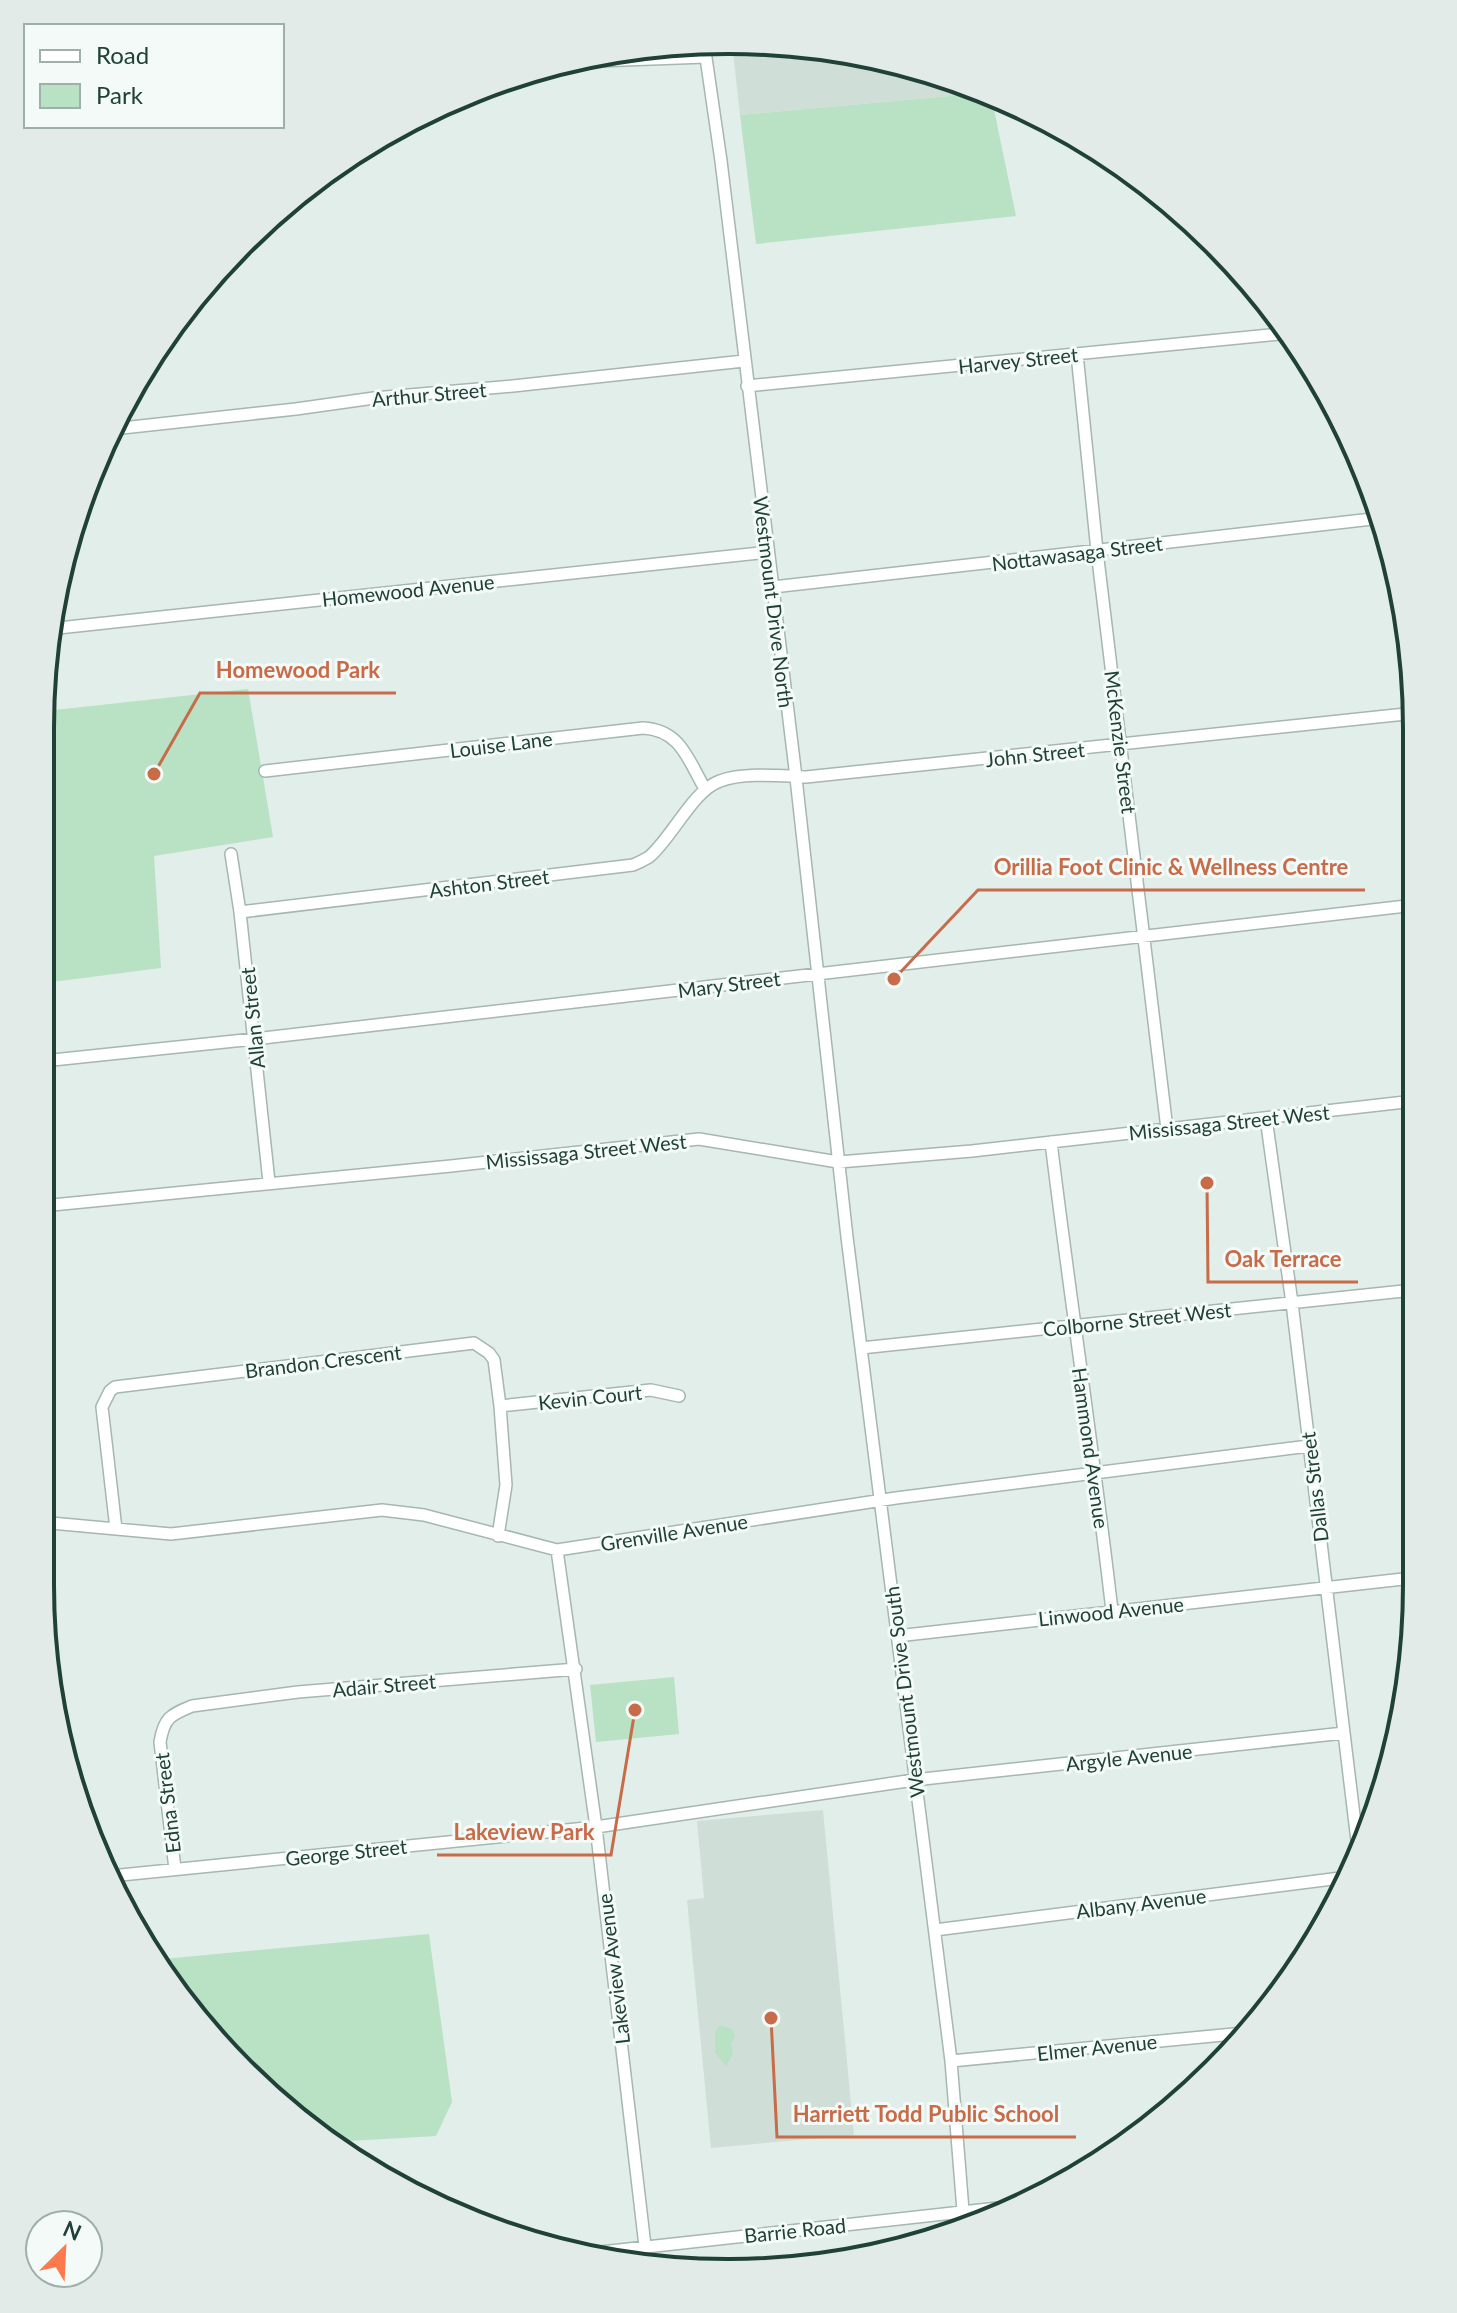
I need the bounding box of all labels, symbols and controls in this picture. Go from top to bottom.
legend [24,24,284,128]
text: Road [96,40,149,69]
text: Park [96,80,144,109]
street label: Harvey Street [957,342,1079,378]
street label: Arthur Street [371,377,487,411]
street label: Westmount Drive North [749,495,799,709]
street label: Nottawasaga Street [990,531,1164,575]
street label: Homewood Avenue [321,569,495,611]
callout: Homewood Park [200,647,396,693]
text: Homewood Park [216,656,380,683]
street label: McKenzie Street [1100,669,1142,815]
street label: Louise Lane [448,726,554,762]
street label: John Street [984,737,1086,771]
callout: Orillia Foot Clinic & Wellness Centre [978,844,1365,890]
text: Orillia Foot Clinic & Wellness Centre [994,853,1349,880]
street label: Ashton Street [428,864,550,902]
street label: Allan Street [235,966,269,1070]
street label: Mary Street [676,966,782,1002]
street label: Mississaga Street West [1128,1100,1330,1144]
street label: Mississaga Street West [485,1129,687,1173]
callout: Oak Terrace [1208,1236,1358,1282]
text: Oak Terrace [1225,1245,1342,1272]
street label: Colborne Street West [1042,1297,1232,1341]
street label: Brandon Crescent [243,1340,403,1382]
street label: Hammond Avenue [1068,1366,1114,1530]
street label: Kevin Court [537,1380,643,1414]
street label: Dallas Street [1295,1431,1333,1543]
street label: Grenville Avenue [599,1509,749,1555]
street label: Westmount Drive South [879,1585,929,1799]
street label: Linwood Avenue [1037,1591,1185,1631]
street label: Adair Street [331,1669,437,1701]
street label: Argyle Avenue [1064,1738,1194,1776]
street label: Edna Street [149,1751,185,1855]
callout: Lakeview Park [437,1809,611,1855]
text: Lakeview Park [454,1818,595,1845]
street label: George Street [284,1834,408,1870]
street label: Albany Avenue [1075,1883,1207,1923]
street label: Lakeview Avenue [592,1892,634,2046]
street label: Elmer Avenue [1036,2029,1158,2065]
callout: Harriett Todd Public School [777,2091,1076,2137]
text: Harriett Todd Public School [793,2100,1059,2127]
north arrow [24,2209,104,2289]
street label: Barrie Road [743,2213,847,2247]
text: N [59,2214,86,2246]

